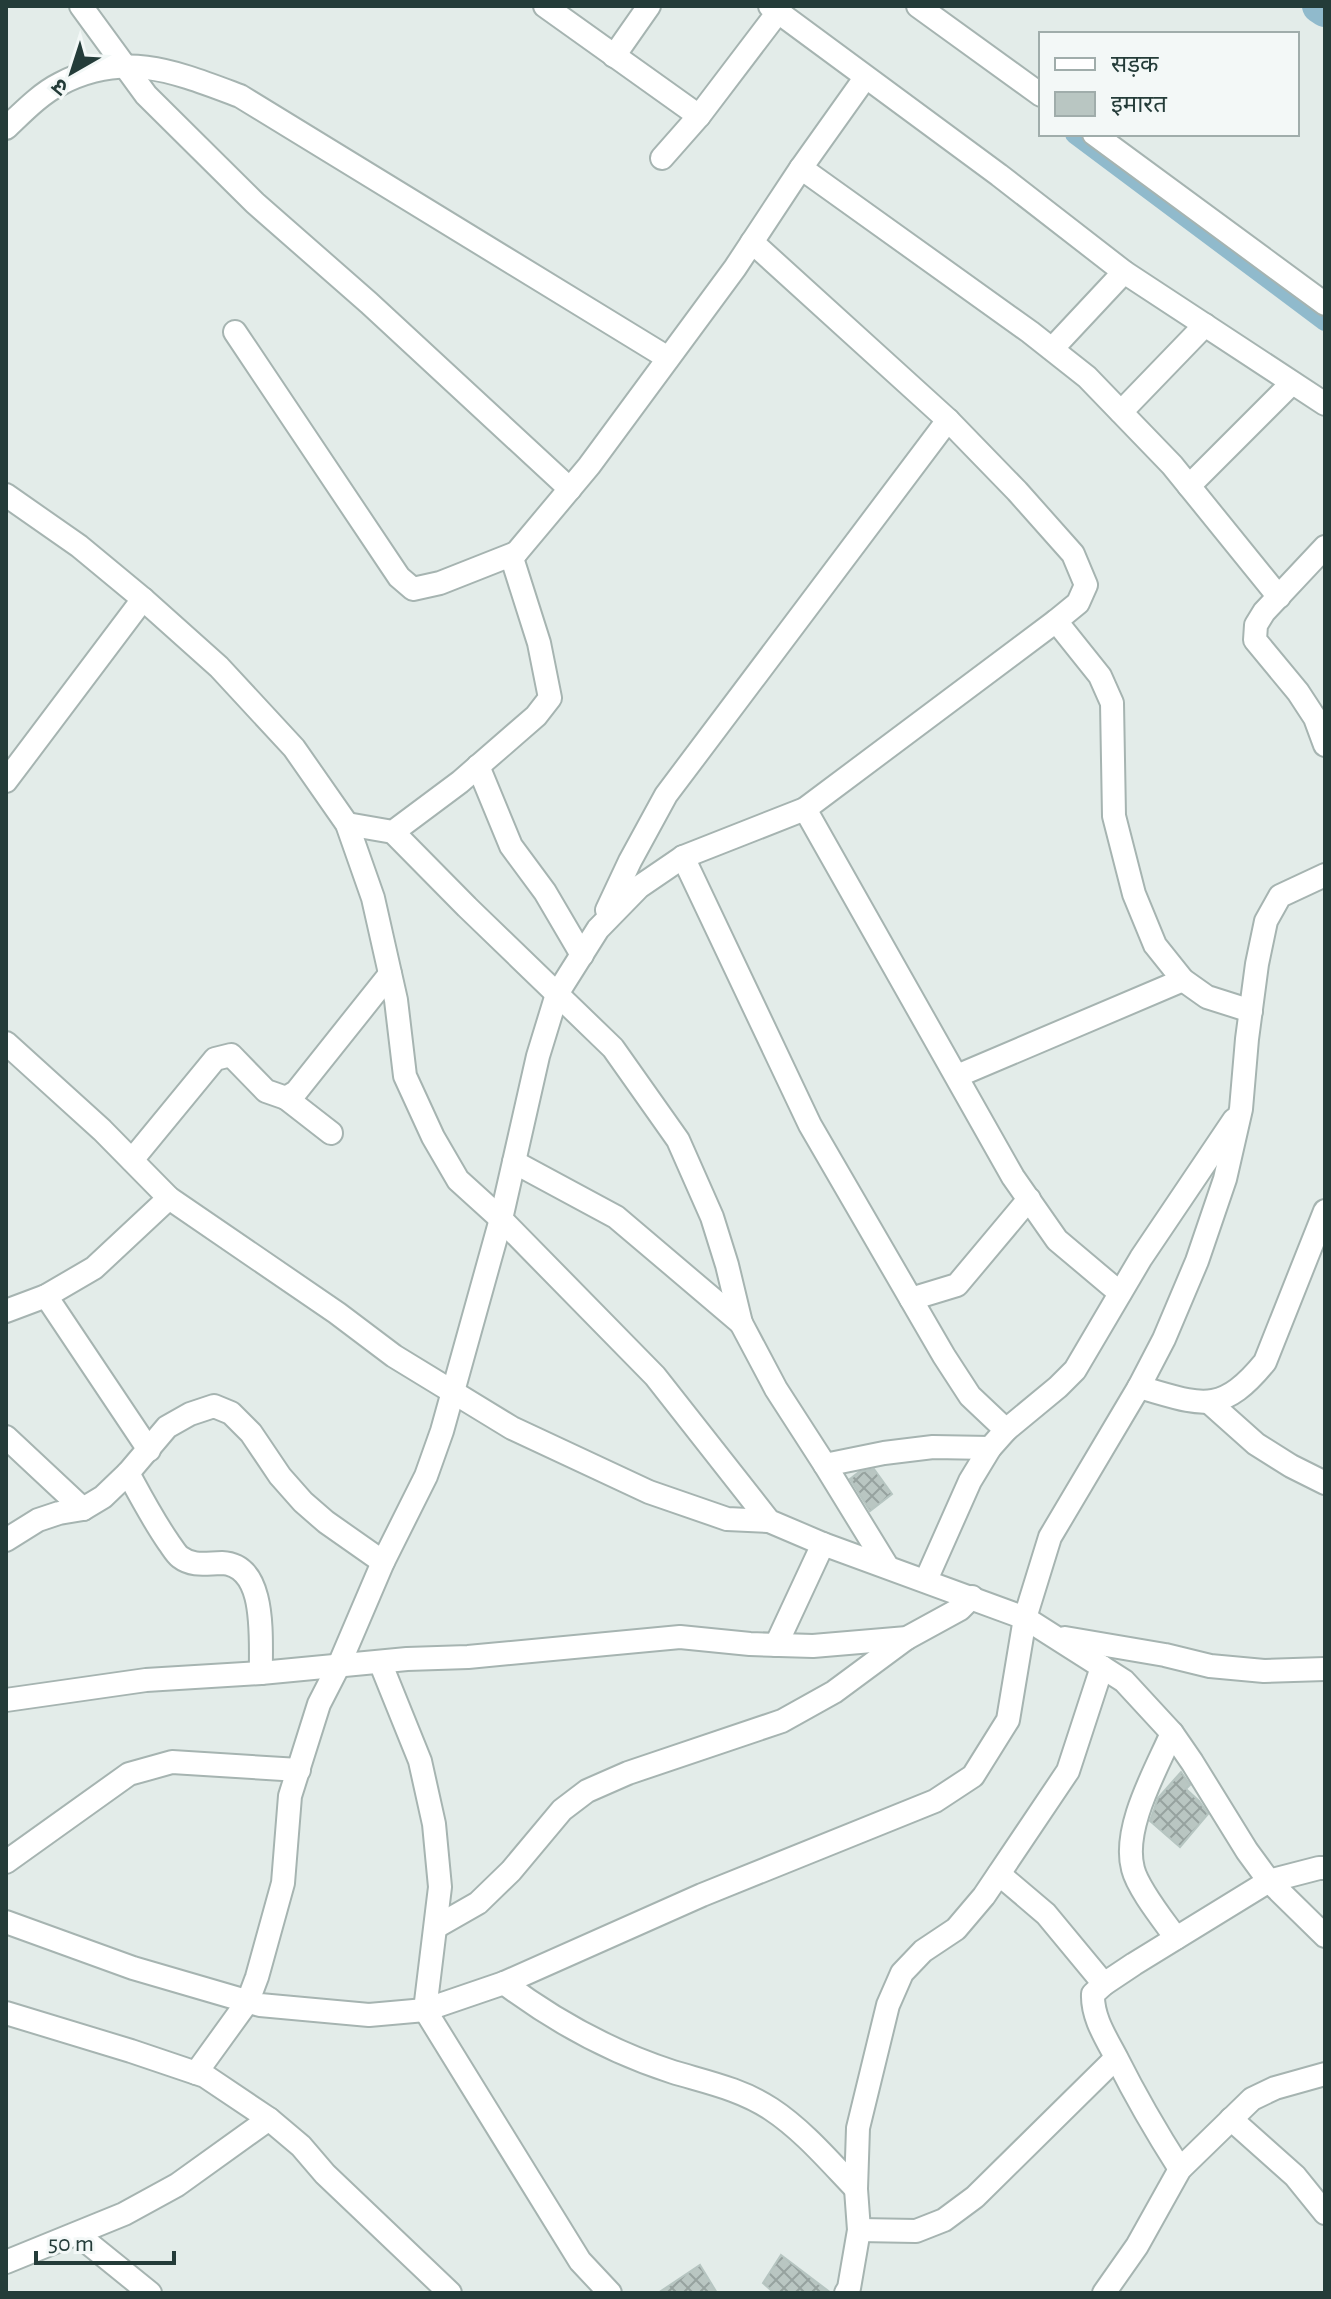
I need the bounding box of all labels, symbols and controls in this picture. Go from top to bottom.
north arrow [32,32,112,112]
legend [1039,32,1299,136]
text: सड़क [1111,53,1159,77]
text: उ [47,73,72,99]
text: इमारत [1111,93,1168,117]
scale bar [36,2215,174,2265]
text: 50 m [48,2232,94,2256]

